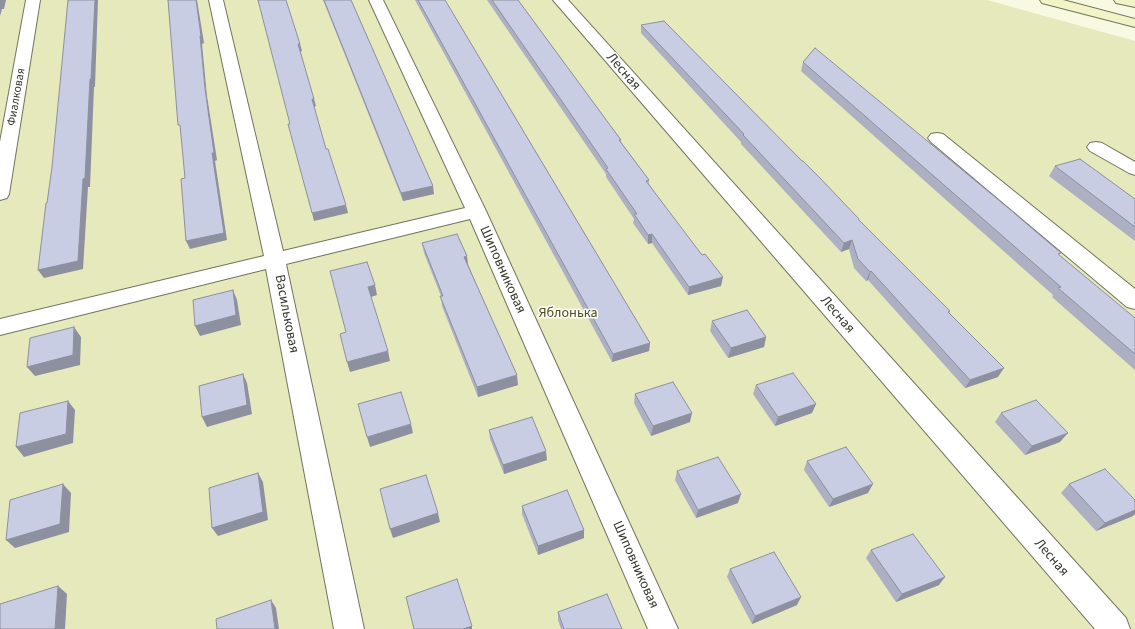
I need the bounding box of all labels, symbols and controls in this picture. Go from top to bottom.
street label: Лесная [602,50,644,94]
street label: Фиалковая [5,67,29,127]
street label: Шиповниковая [475,224,529,316]
street label: Васильковая [270,273,302,355]
street label: Лесная [816,293,858,337]
park label: Яблонька [538,306,598,322]
street label: Шиповниковая [608,519,662,611]
street label: Лесная [1030,536,1072,580]

